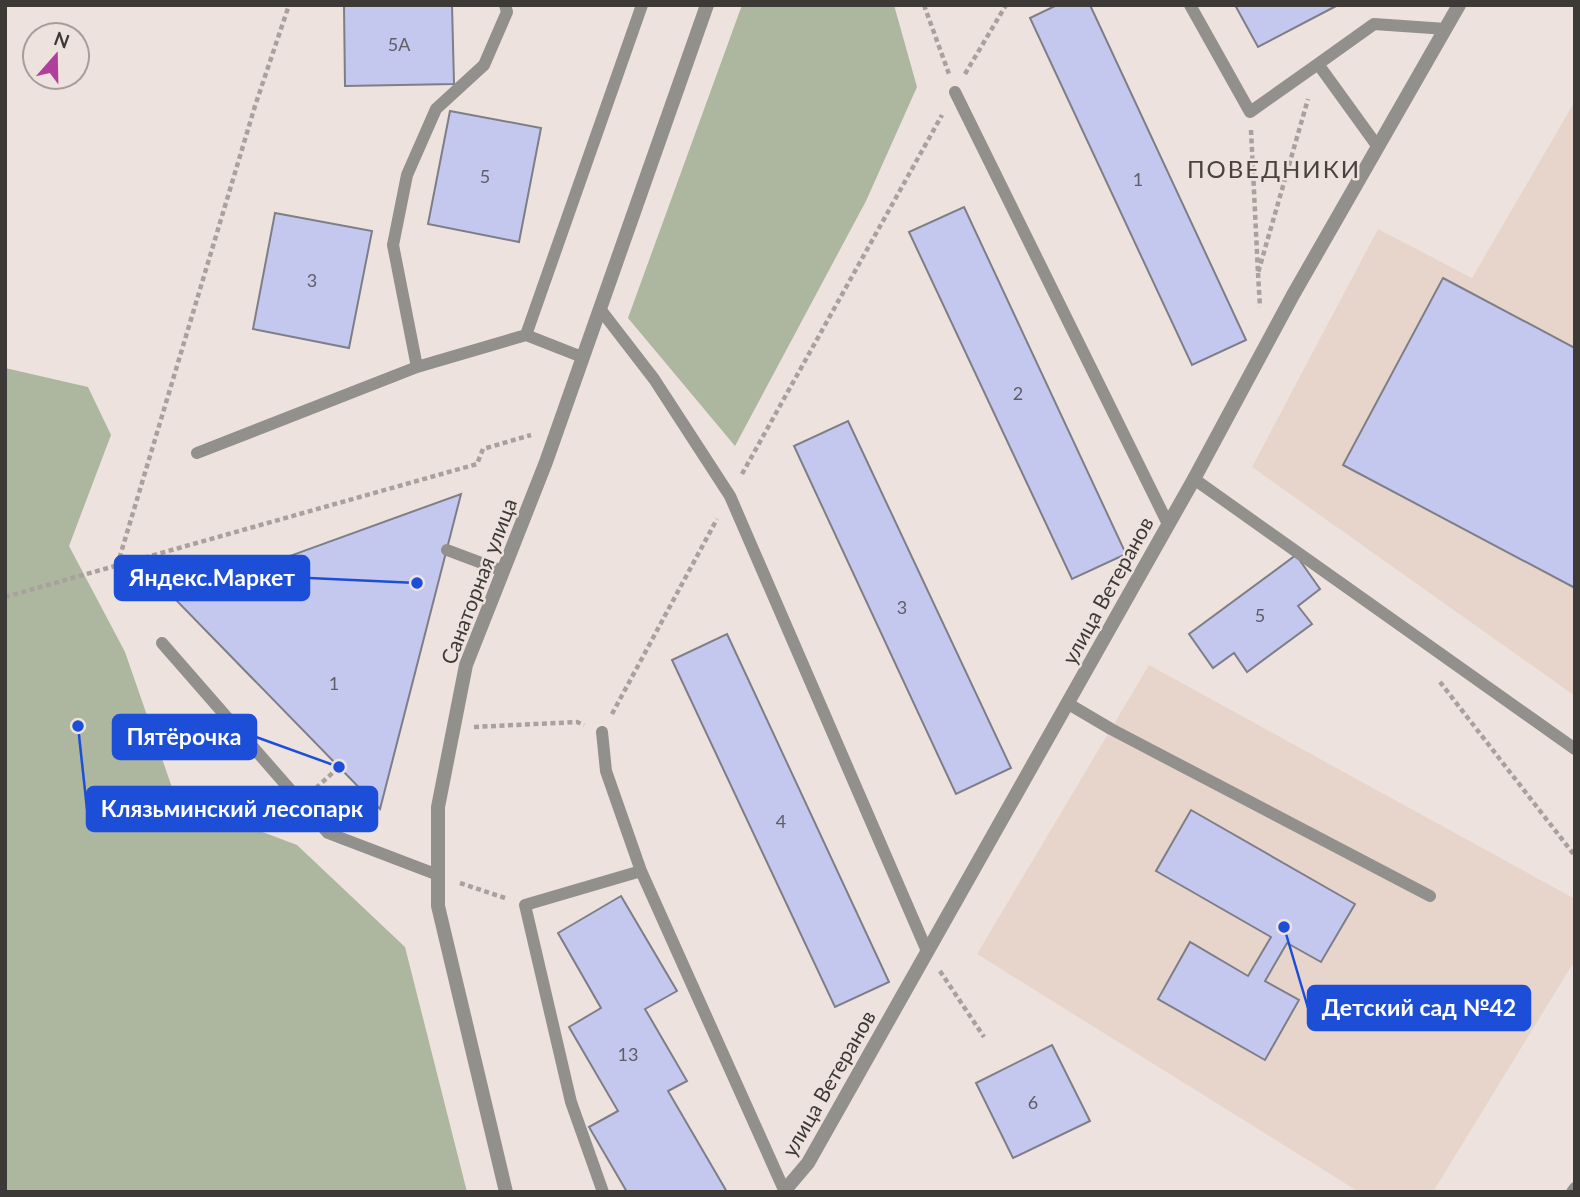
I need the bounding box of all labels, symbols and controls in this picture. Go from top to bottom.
north arrow [21,21,91,91]
text: N [51,26,73,53]
house number: 5А [388,33,411,55]
district label: ПОВЕДНИКИ [1187,154,1361,183]
house number: 5 [480,165,490,187]
house number: 1 [1133,168,1143,190]
house number: 3 [307,269,317,291]
house number: 2 [1013,382,1023,404]
street label: Санаторная улица [435,495,521,667]
street label: улица Ветеранов [1056,512,1158,668]
callout: Яндекс.Маркет [115,556,309,600]
text: Яндекс.Маркет [128,563,295,591]
house number: 3 [897,596,907,618]
house number: 5 [1255,604,1265,626]
house number: 1 [329,672,339,694]
callout: Пятёрочка [113,715,256,759]
text: Пятёрочка [127,722,241,750]
callout: Клязьминский лесопарк [87,787,377,831]
text: Клязьминский лесопарк [101,794,364,822]
house number: 4 [776,810,786,832]
callout: Детский сад №42 [1308,986,1530,1030]
text: Детский сад №42 [1322,993,1516,1021]
street label: улица Ветеранов [776,1005,880,1161]
house number: 13 [618,1043,638,1065]
house number: 6 [1028,1091,1038,1113]

